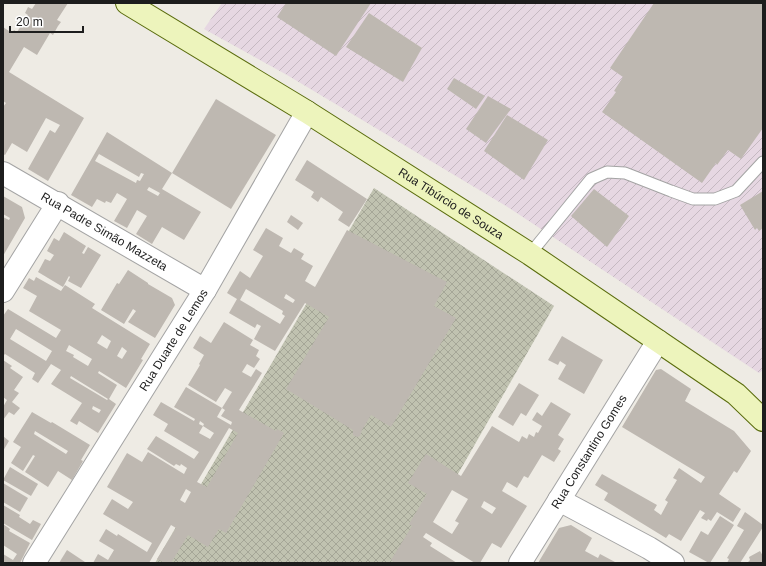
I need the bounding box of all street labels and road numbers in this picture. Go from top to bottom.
street label: Rua Tibúrcio de Souza [396,165,506,242]
street label: Rua Padre Simão Mazzeta [39,190,170,274]
street label: Rua Duarte de Lemos [136,287,211,394]
street label: Rua Constantino Gomes [548,392,630,511]

